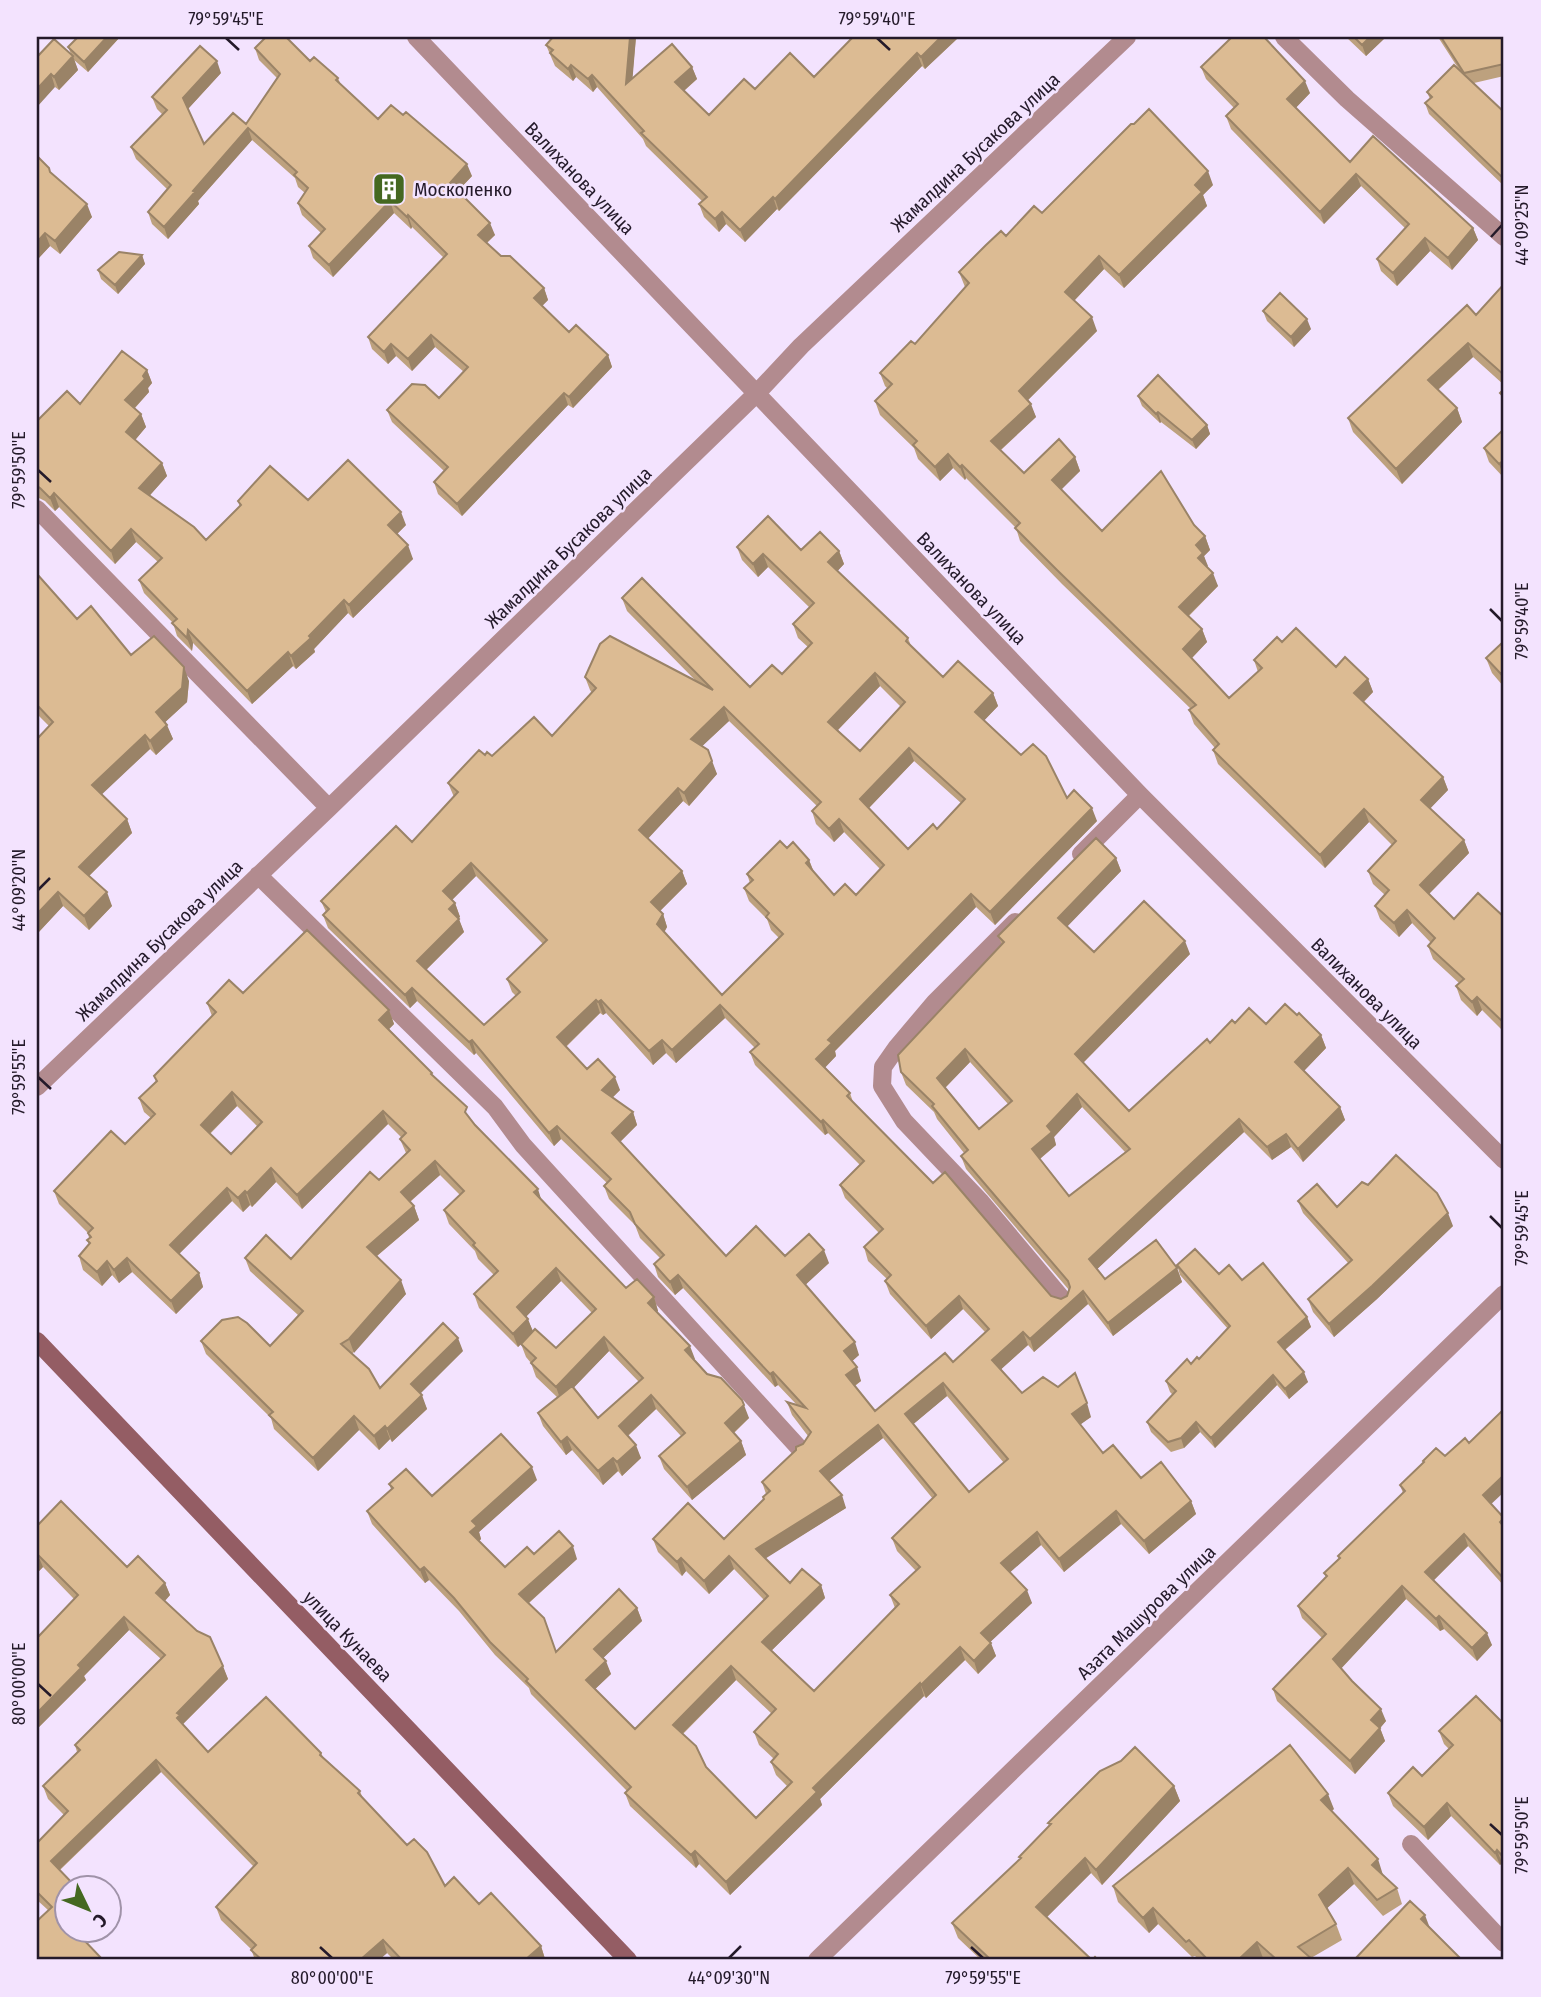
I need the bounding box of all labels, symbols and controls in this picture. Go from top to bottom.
text: 79°59'45"E [188,8,264,30]
text: 79°59'40"E [838,8,916,30]
street label: Жамалдина Бусакова улица [886,68,1065,237]
street label: Валиханова улица [520,117,639,240]
building icon: Москоленко [370,170,408,208]
place label: Москоленко [414,178,512,201]
text: 44°09'25"N [1511,185,1533,265]
text: 79°59'50"E [8,431,30,509]
street label: Жамалдина Бусакова улица [480,462,656,633]
street label: Валиханова улица [912,527,1031,650]
text: 79°59'40"E [1511,582,1533,660]
text: 44°09'20"N [8,849,30,931]
street label: Жамалдина Бусакова улица [71,855,247,1026]
street label: Валиханова улица [1306,933,1427,1054]
text: 79°59'55"E [8,1039,30,1115]
text: 79°59'45"E [1511,1190,1533,1266]
street label: Азата Машурова улица [1072,1540,1220,1684]
street label: улица Кунаева [298,1586,397,1687]
text: 80°00'00"E [8,1643,30,1725]
text: 79°59'50"E [1511,1796,1533,1874]
north arrow [52,1874,122,1944]
text: С [88,1909,112,1932]
text: 80°00'00"E [291,1967,373,1989]
text: 44°09'30"N [688,1967,770,1989]
text: 79°59'55"E [945,1967,1021,1989]

